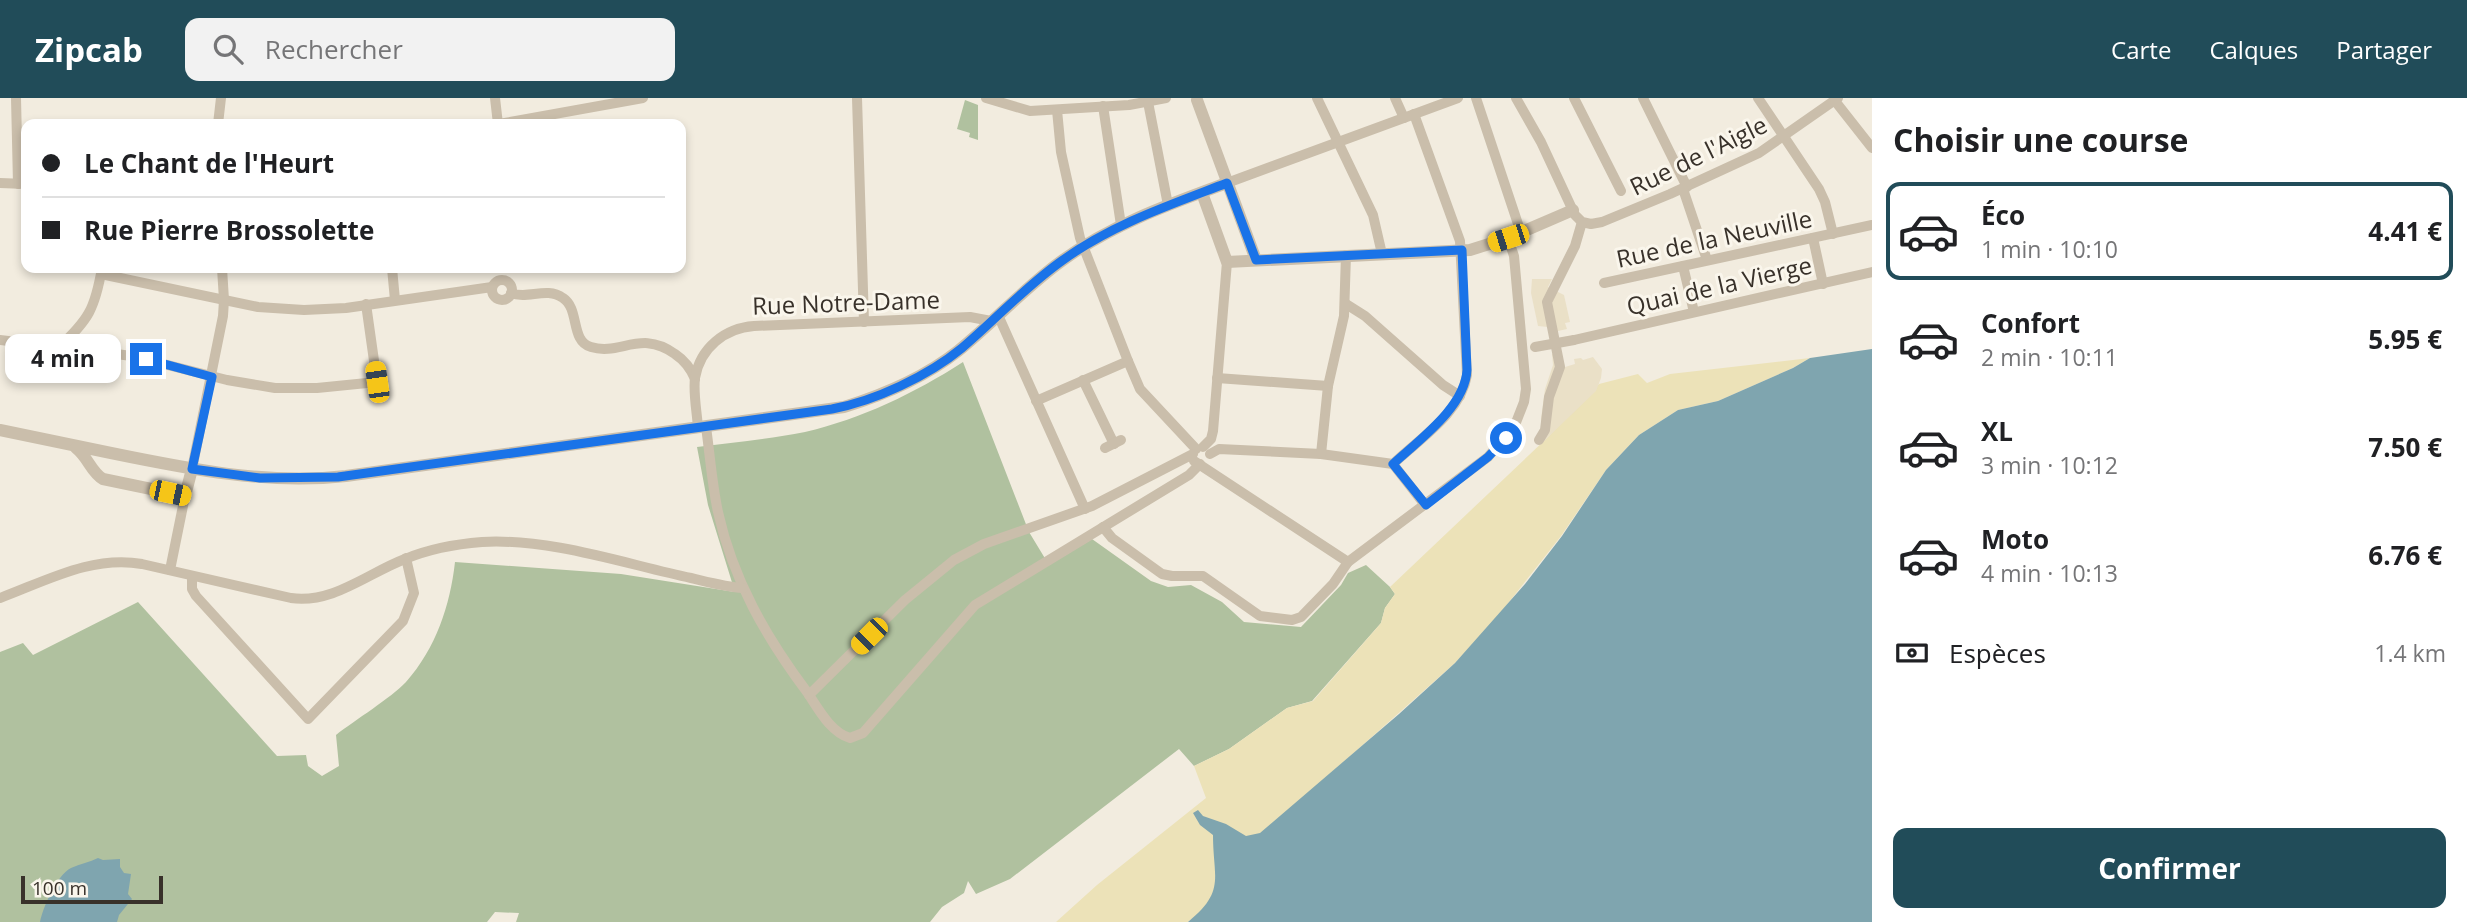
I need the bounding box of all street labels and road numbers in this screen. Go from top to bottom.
street label: Rue de l'Aigle [1624,108,1772,202]
street label: Rue de la Neuville [1613,201,1815,275]
street label: Quai de la Vierge [1623,248,1815,322]
street label: Rue Notre-Dame [752,282,940,322]

